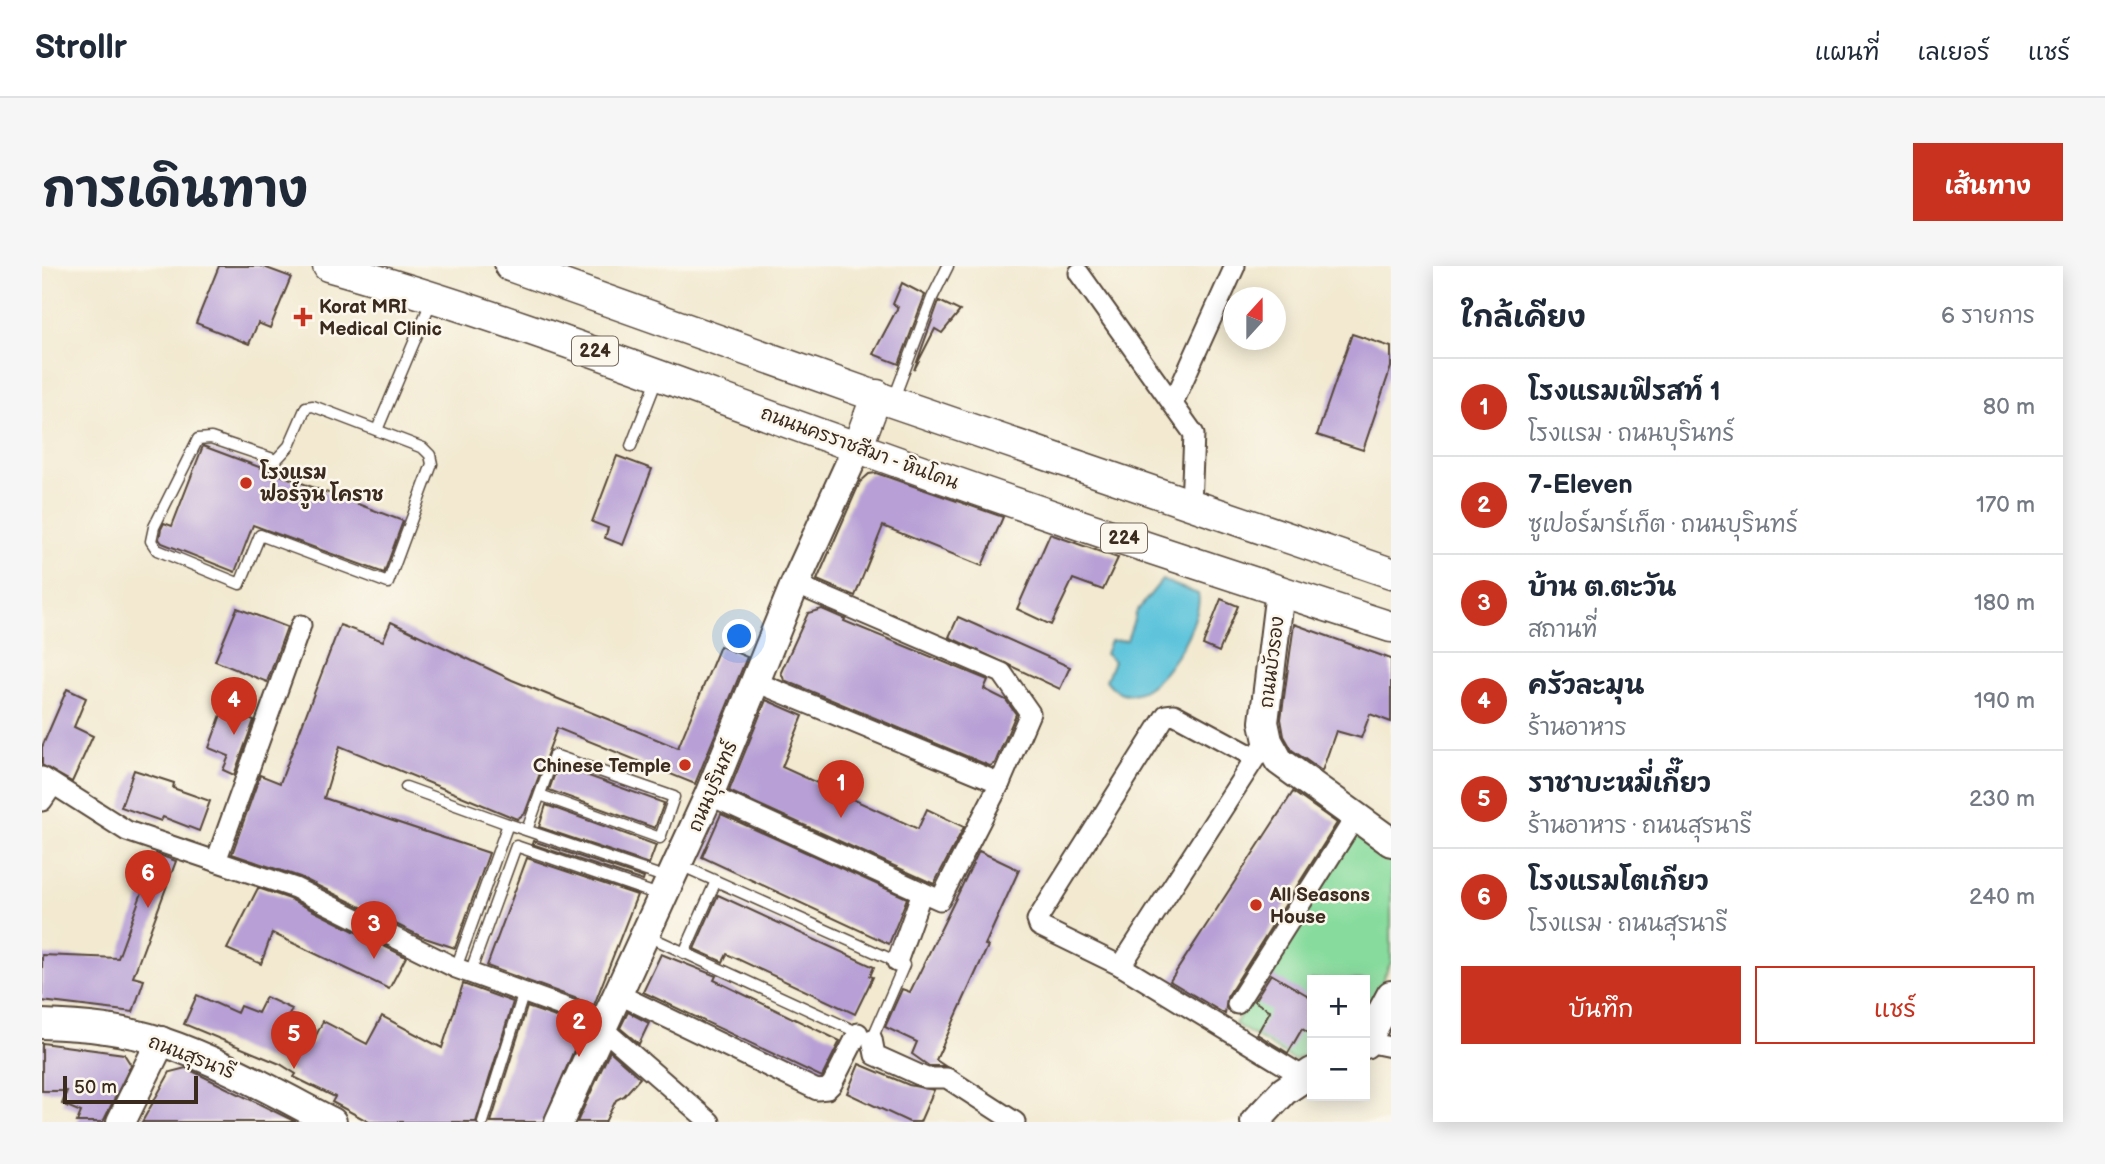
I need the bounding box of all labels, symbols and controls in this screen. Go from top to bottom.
text: Strollr [35,28,127,68]
text: แผนที่ [1815,38,1880,67]
text: เลเยอร์ [1918,38,1990,67]
text: แชร์ [2028,38,2070,67]
button: เส้นทาง [1913,143,2063,221]
text: การเดินทาง [42,162,308,221]
north arrow [1223,287,1286,350]
place label: Korat MRI Medical Clinic [319,296,442,341]
text: ใกล้เคียง [1461,300,1586,336]
text: 6 รายการ [1941,302,2035,330]
marker: Korat MRI Medical Clinic [293,307,313,327]
road number: 224 [572,336,618,366]
text: โรงแรมเฟิรสท์ 1 [1528,377,1721,408]
text: 1 [1479,393,1489,421]
text: 80 m [1983,393,2035,421]
street label: ถนนนครราชสีมา - หินโคน [757,400,963,495]
text: โรงแรม · ถนนบุรินทร์ [1528,420,1735,448]
place label: โรงแรม ฟอร์จูน โคราช [260,459,383,509]
text: 7-Eleven [1528,470,1633,501]
marker: โรงแรม ฟอร์จูน โคราช [238,475,254,491]
text: 2 [1477,491,1491,519]
text: 170 m [1976,491,2035,519]
text: ซูเปอร์มาร์เก็ต · ถนนบุรินทร์ [1528,511,1798,539]
road number: 224 [1101,524,1147,552]
text: บ้าน ต.ตะวัน [1528,573,1676,604]
text: 3 [1477,589,1491,617]
text: 180 m [1974,589,2035,617]
street label: ถนนบัวรอง [1255,615,1290,709]
text: สถานที่ [1528,616,1597,644]
your location [722,619,756,653]
text: ครัวละมุน [1528,671,1644,702]
pin: 4 [211,677,257,735]
text: 4 [1477,687,1491,715]
text: 190 m [1974,687,2035,715]
text: ร้านอาหาร [1528,714,1627,742]
street label: ถนนบุรินทร์ [682,736,745,836]
place label: Chinese Temple [533,755,671,778]
marker: Chinese Temple [677,757,693,773]
pin: 1 [818,760,864,818]
text: ราชาบะหมี่เกี๊ยว [1528,769,1711,800]
text: 5 [1477,785,1491,813]
text: 230 m [1969,785,2035,813]
text: ร้านอาหาร · ถนนสุรนารี [1528,812,1752,840]
pin: 6 [125,850,171,908]
text: โรงแรมโตเกียว [1528,867,1709,898]
text: 6 [1477,883,1491,911]
text: 240 m [1969,883,2035,911]
place label: All Seasons House [1269,884,1370,929]
marker: All Seasons House [1248,897,1264,913]
pin: 3 [351,901,397,959]
text: โรงแรม · ถนนสุรนารี [1528,910,1727,938]
button: บันทึก [1461,966,1741,1044]
button: แชร์ [1755,966,2035,1044]
map controls [1307,975,1370,1101]
button: + [1307,975,1370,1038]
pin: 2 [556,999,602,1057]
pin: 5 [271,1011,317,1069]
street label: ถนนสุรนารี [144,1029,238,1086]
button: − [1307,1038,1370,1101]
scale bar [63,1073,198,1105]
text: 50 m [74,1076,117,1099]

